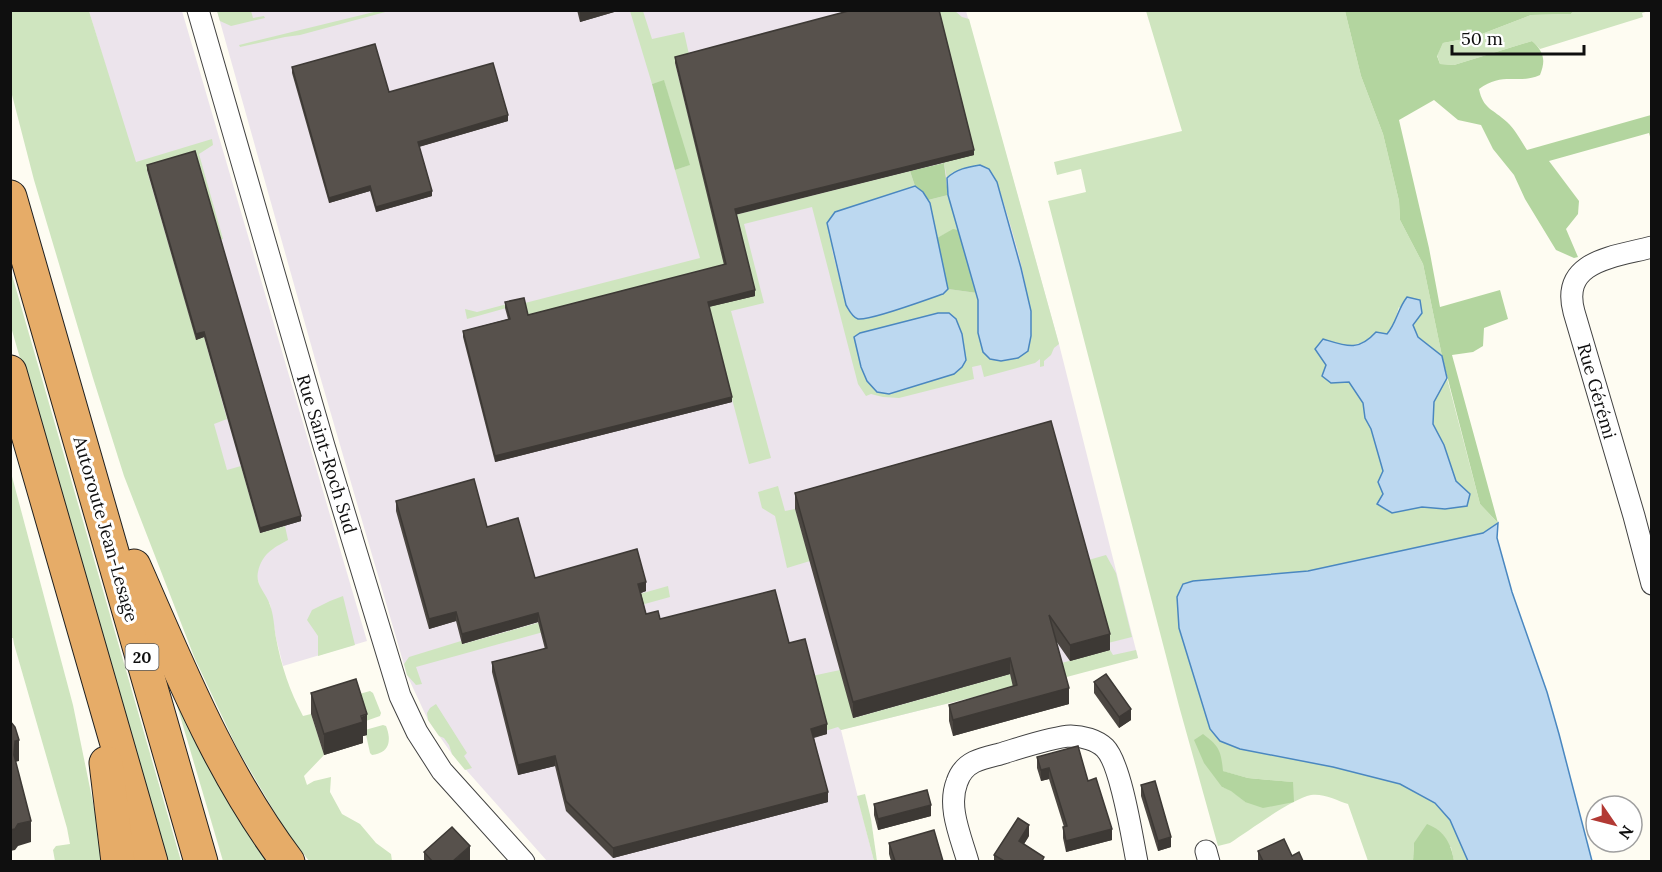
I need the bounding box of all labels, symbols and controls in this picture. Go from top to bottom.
scale bar [1452,18,1584,56]
text: 50 m [1461,27,1503,50]
street label: Rue Gérémi [1572,340,1622,442]
street label: Rue Saint-Roch Sud [292,371,362,537]
street label: Autoroute Jean-Lesage [68,432,144,625]
road number: 20 [126,644,158,670]
north arrow [1584,794,1644,854]
text: N [1615,822,1638,843]

